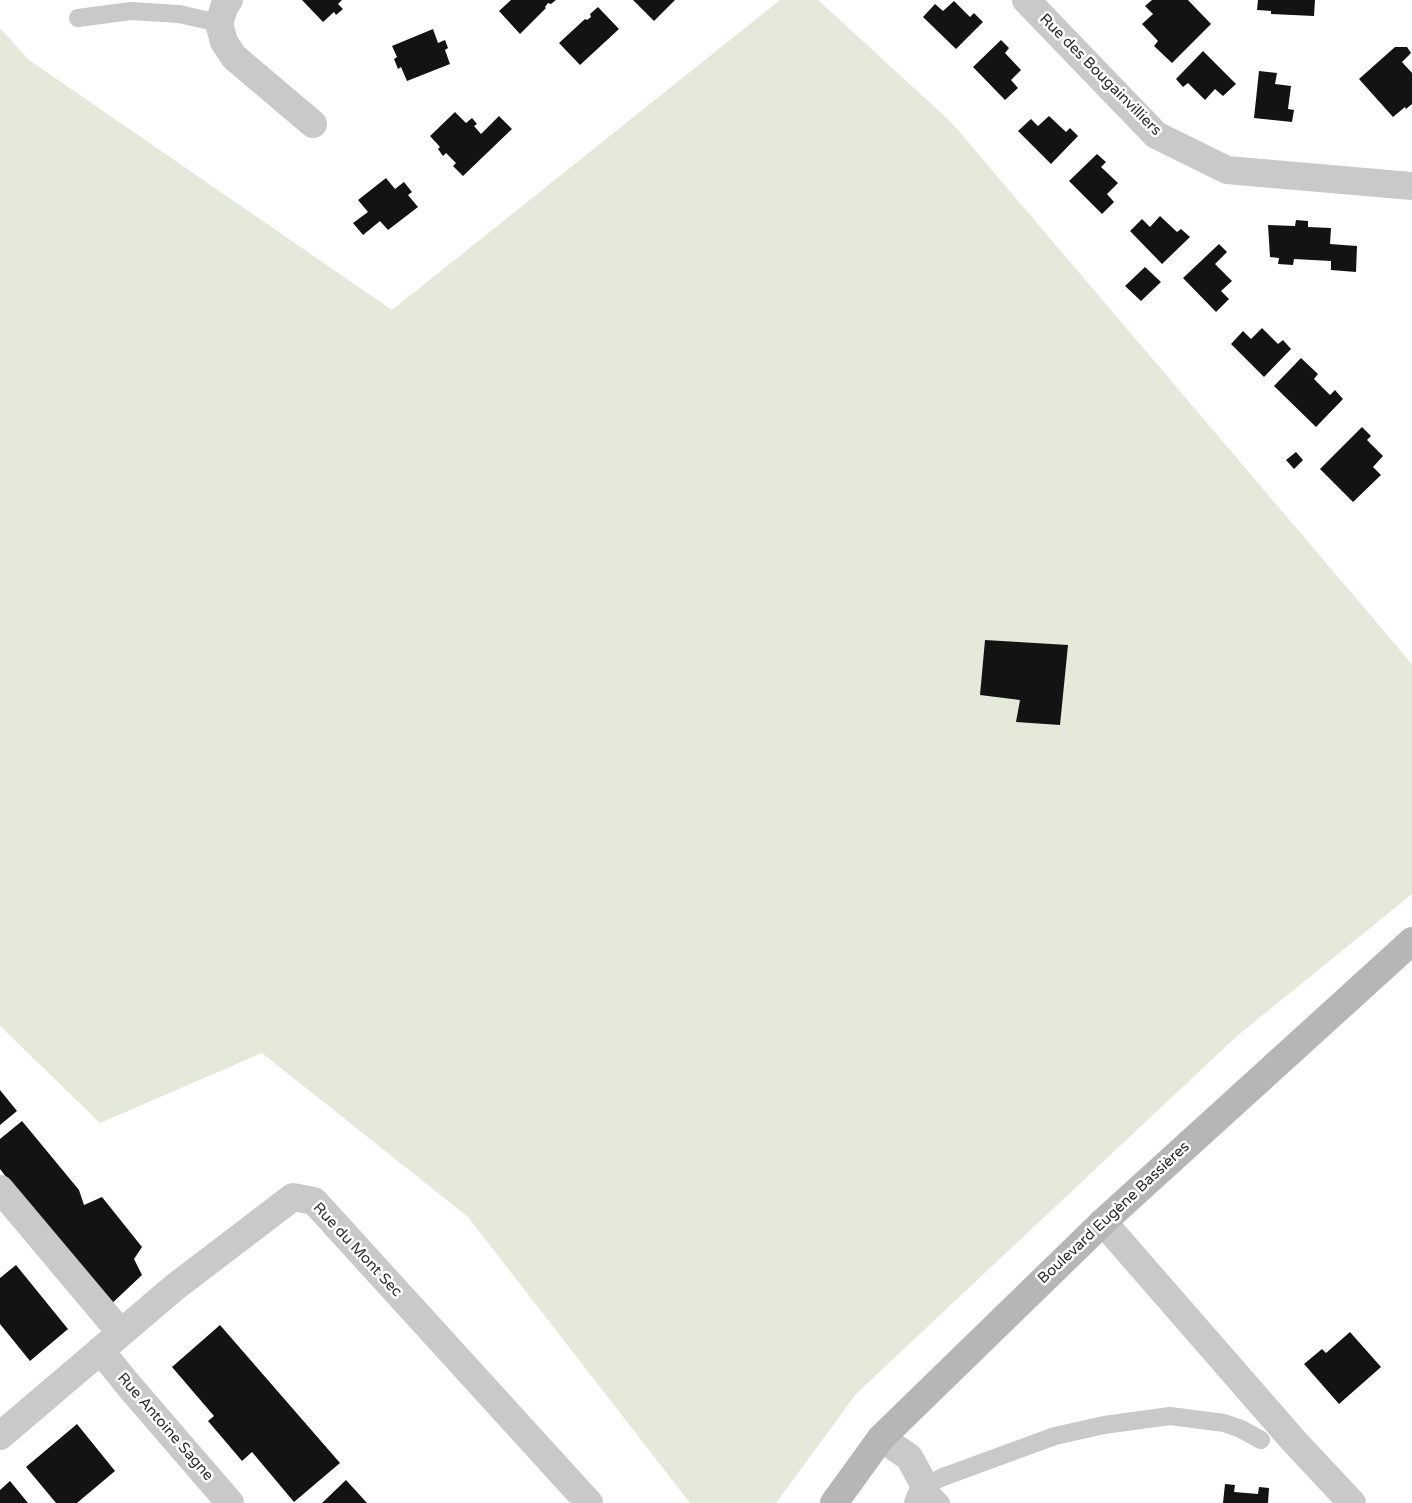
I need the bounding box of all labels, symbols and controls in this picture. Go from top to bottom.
street label: Rue des Bougainvilliers [1035,10,1165,140]
street label: Boulevard Eugène Bassières [1035,1138,1193,1288]
street label: Rue du Mont Sec [309,1199,405,1301]
street label: Rue Antoine Sagne [113,1369,217,1485]

